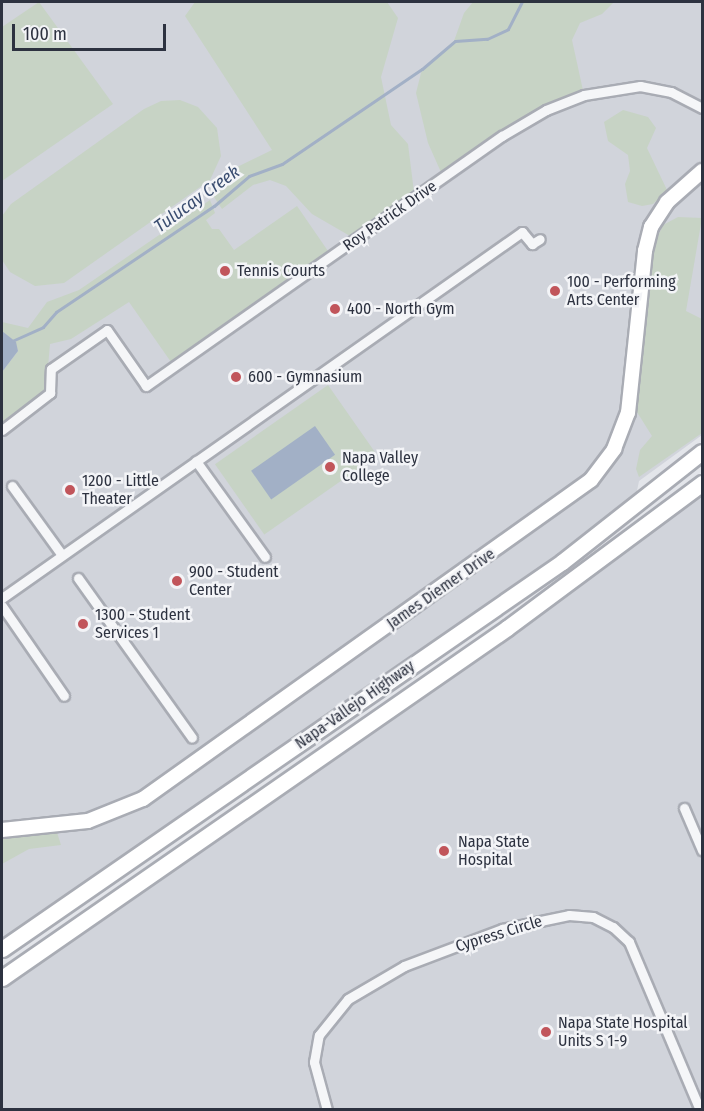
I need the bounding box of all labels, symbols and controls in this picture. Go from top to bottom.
scale bar [15,12,170,50]
text: 100 m [23,23,67,45]
water label: Tulucay Creek [150,161,244,237]
street label: Roy Patrick Drive [339,177,441,255]
place label: Tennis Courts [237,261,325,281]
marker: Tennis Courts [218,264,232,278]
place label: 100 - Performing Arts Center [567,272,676,310]
marker: 100 - Performing Arts Center [548,284,562,298]
place label: 400 - North Gym [347,299,455,319]
marker: 400 - North Gym [328,302,342,316]
place label: 600 - Gymnasium [248,367,362,387]
marker: 600 - Gymnasium [229,370,243,384]
place label: Napa Valley College [342,448,418,486]
marker: Napa Valley College [323,460,337,474]
place label: 1200 - Little Theater [82,471,159,509]
marker: 1200 - Little Theater [63,483,77,497]
street label: James Diemer Drive [383,545,499,633]
place label: 900 - Student Center [189,562,279,600]
marker: 900 - Student Center [170,574,184,588]
place label: 1300 - Student Services 1 [95,605,190,643]
marker: 1300 - Student Services 1 [76,617,90,631]
street label: Napa-Vallejo Highway [292,657,418,753]
place label: Napa State Hospital [458,832,529,870]
marker: Napa State Hospital [435,842,453,860]
street label: Cypress Circle [453,912,545,956]
place label: Napa State Hospital Units S 1-9 [558,1013,688,1051]
marker: Napa State Hospital Units S 1-9 [539,1025,553,1039]

